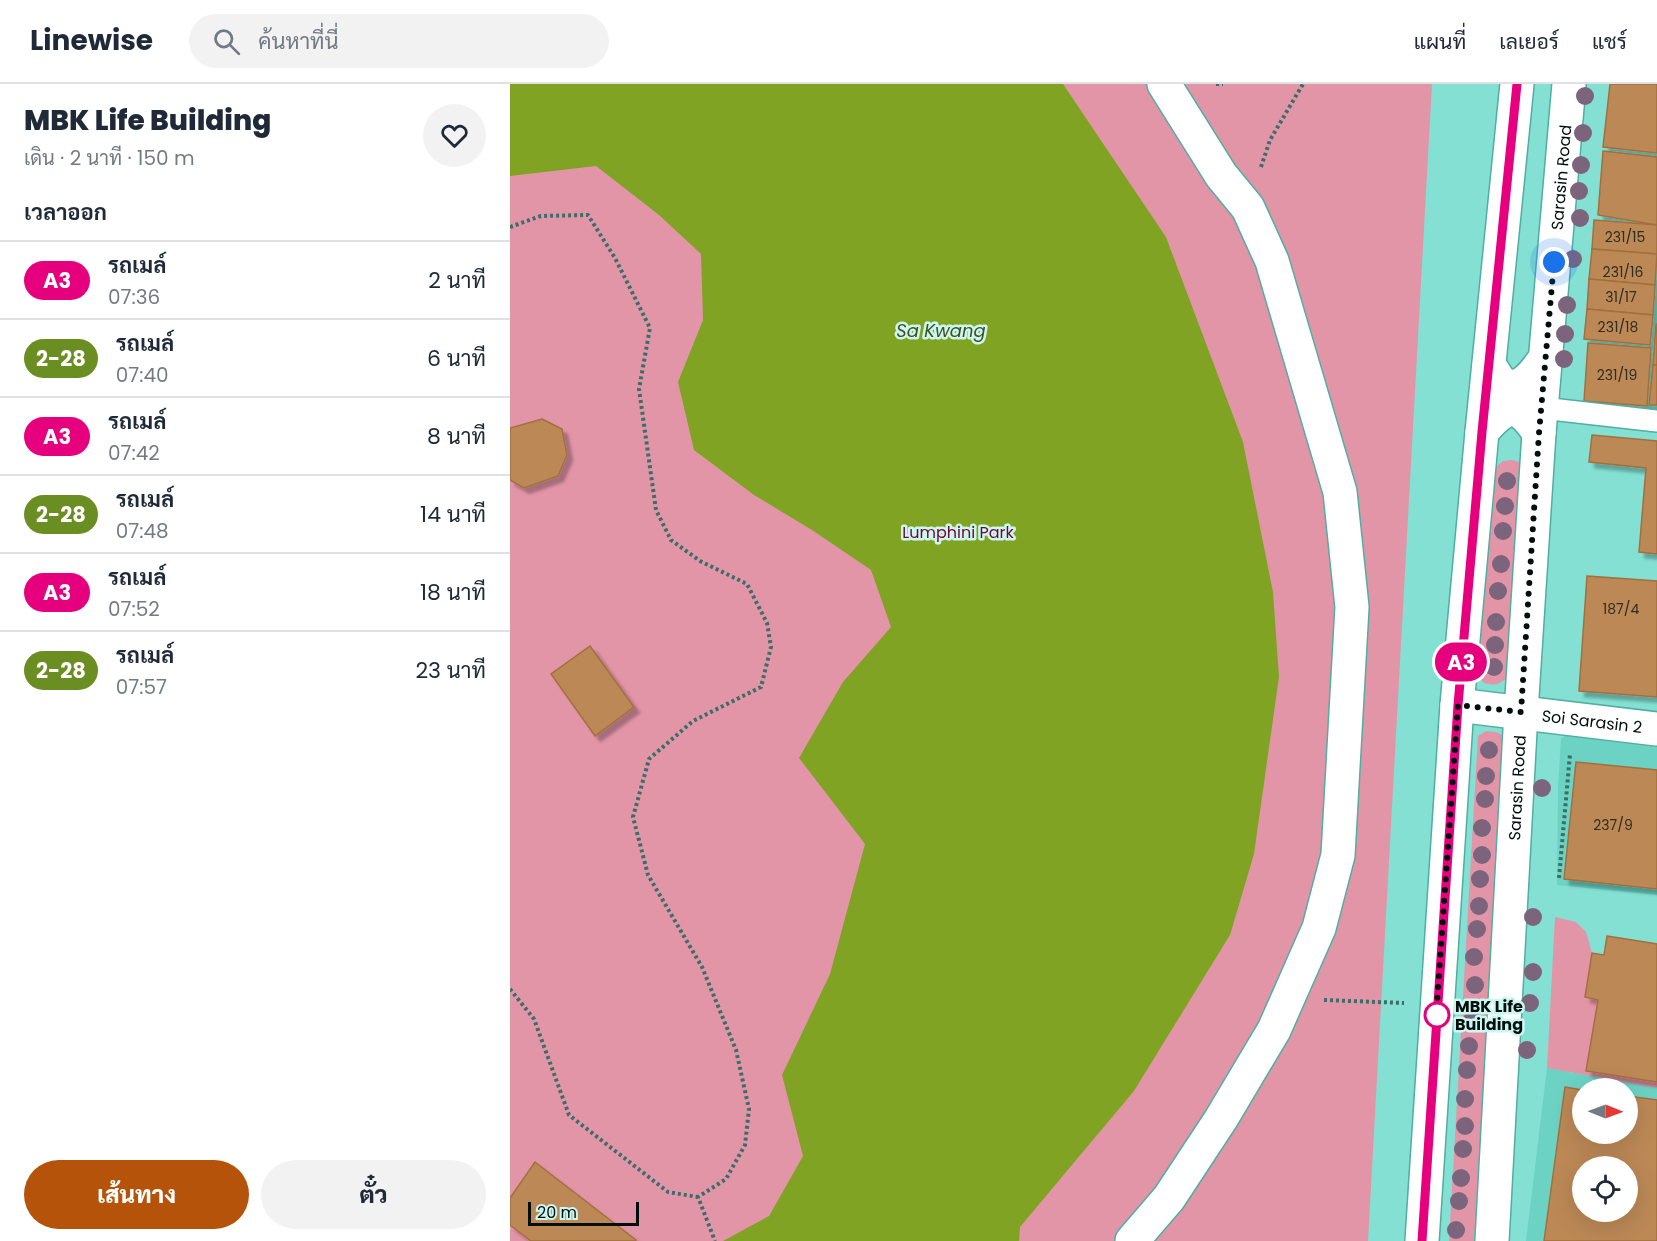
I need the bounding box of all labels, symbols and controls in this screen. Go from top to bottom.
search box [189,14,609,68]
text: Linewise [30,21,153,60]
icon: search [210,25,243,58]
text: ค้นหาที่นี่ [258,26,339,57]
text: แผนที่ [1414,27,1466,56]
text: เลเยอร์ [1499,27,1559,56]
text: แชร์ [1592,27,1627,56]
text: MBK Life Building [24,101,271,140]
button: heart [423,104,486,167]
street label: Sarasin Road [1545,124,1577,231]
text: เดิน · 2 นาที · 150 m [24,144,195,172]
text: เวลาออก [24,197,107,228]
house number: 231/15 [1605,227,1645,247]
your location [1539,247,1569,277]
text: รถเมล์ [108,250,166,281]
house number: 231/16 [1603,262,1644,282]
text: 2 นาที [428,265,486,296]
text: A3 [43,266,71,295]
text: 07:36 [108,283,160,311]
house number: 31/17 [1605,287,1637,307]
house number: 231/18 [1598,317,1639,337]
water label: Sa Kwang [896,318,986,343]
text: รถเมล์ [116,328,174,359]
text: 6 นาที [427,343,486,374]
text: 2-28 [36,344,86,373]
text: 07:40 [116,361,169,389]
house number: 231/19 [1597,365,1637,385]
text: รถเมล์ [108,406,166,437]
text: 8 นาที [427,421,486,452]
text: A3 [43,422,71,451]
text: 07:42 [108,439,160,467]
text: รถเมล์ [116,484,174,515]
text: 14 นาที [420,499,486,530]
text: 2-28 [36,500,86,529]
text: 07:48 [116,517,169,545]
park label: Lumphini Park [902,521,1014,544]
text: รถเมล์ [108,562,166,593]
text: 18 นาที [420,577,486,608]
text: A3 [43,578,71,607]
text: 07:52 [108,595,160,623]
house number: 187/4 [1603,599,1639,619]
text: รถเมล์ [116,640,174,671]
line badge: A3 [1434,642,1488,682]
text: A3 [1447,648,1475,677]
text: 23 นาที [415,655,486,686]
text: 2-28 [36,656,86,685]
text: 07:57 [116,673,167,701]
street label: Soi Sarasin 2 [1541,704,1644,739]
street label: Sarasin Road [1502,734,1531,841]
house number: 237/9 [1593,815,1633,835]
place label: MBK Life Building [1455,995,1523,1036]
marker: MBK Life Building [1424,1002,1450,1028]
north arrow [1572,1078,1638,1144]
map controls [1572,1078,1638,1222]
button: locate [1572,1156,1638,1222]
button: เส้นทาง [24,1160,249,1229]
button: ตั๋ว [261,1160,486,1229]
scale bar [528,1199,639,1226]
text: 20 m [537,1201,577,1224]

